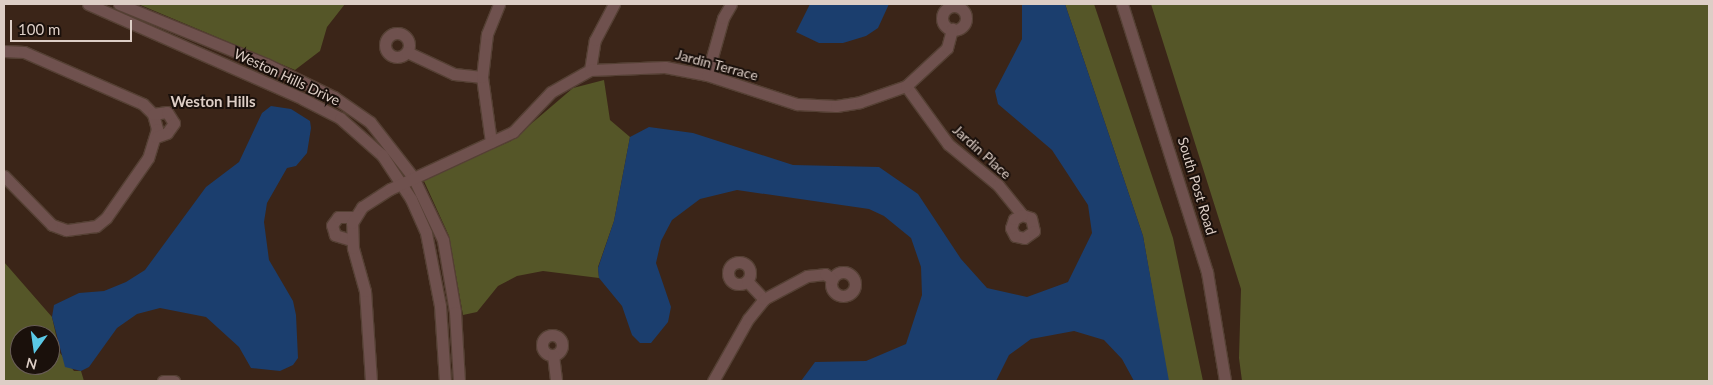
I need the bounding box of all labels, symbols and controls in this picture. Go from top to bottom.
scale bar [12,10,135,42]
text: 100 m [18,20,60,38]
street label: Weston Hills Drive [231,45,343,109]
street label: Jardin Terrace [674,46,760,84]
district label: Weston Hills [170,93,256,111]
street label: Jardin Place [949,121,1015,183]
street label: South Post Road [1174,135,1220,237]
north arrow [10,325,60,375]
text: N [24,355,39,374]

